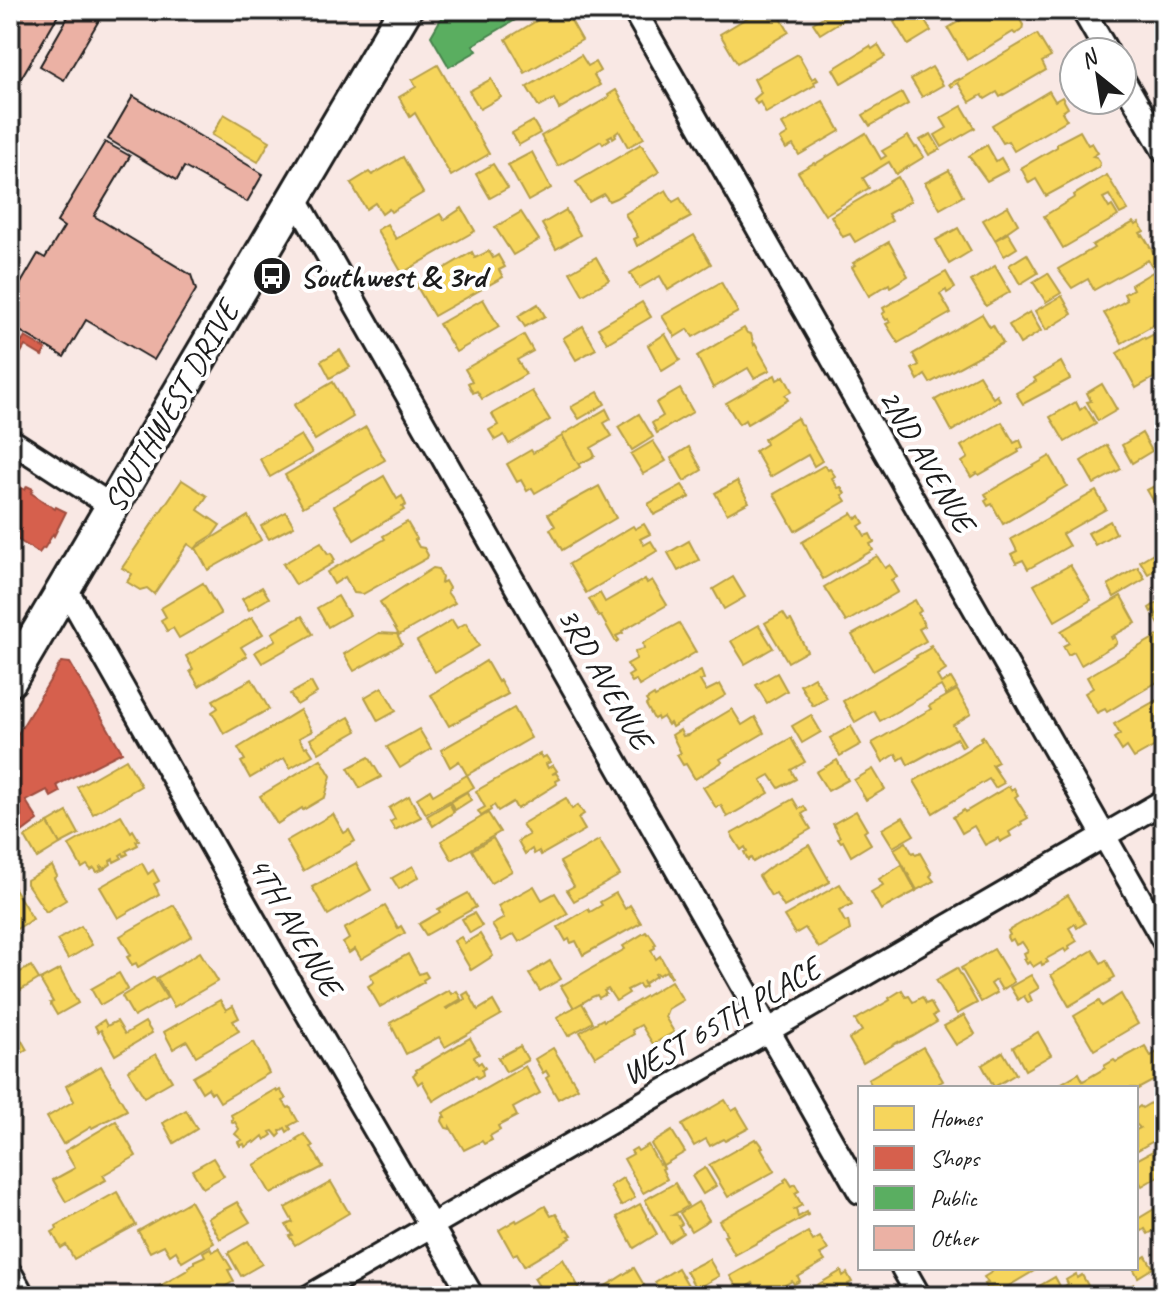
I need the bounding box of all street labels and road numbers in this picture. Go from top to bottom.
street label: SOUTHWEST DRIVE [94,290,250,520]
street label: 2ND AVENUE [869,381,987,543]
street label: 3RD AVENUE [548,600,664,760]
street label: 4TH AVENUE [239,849,353,1006]
street label: WEST 65TH PLACE [615,946,831,1094]

